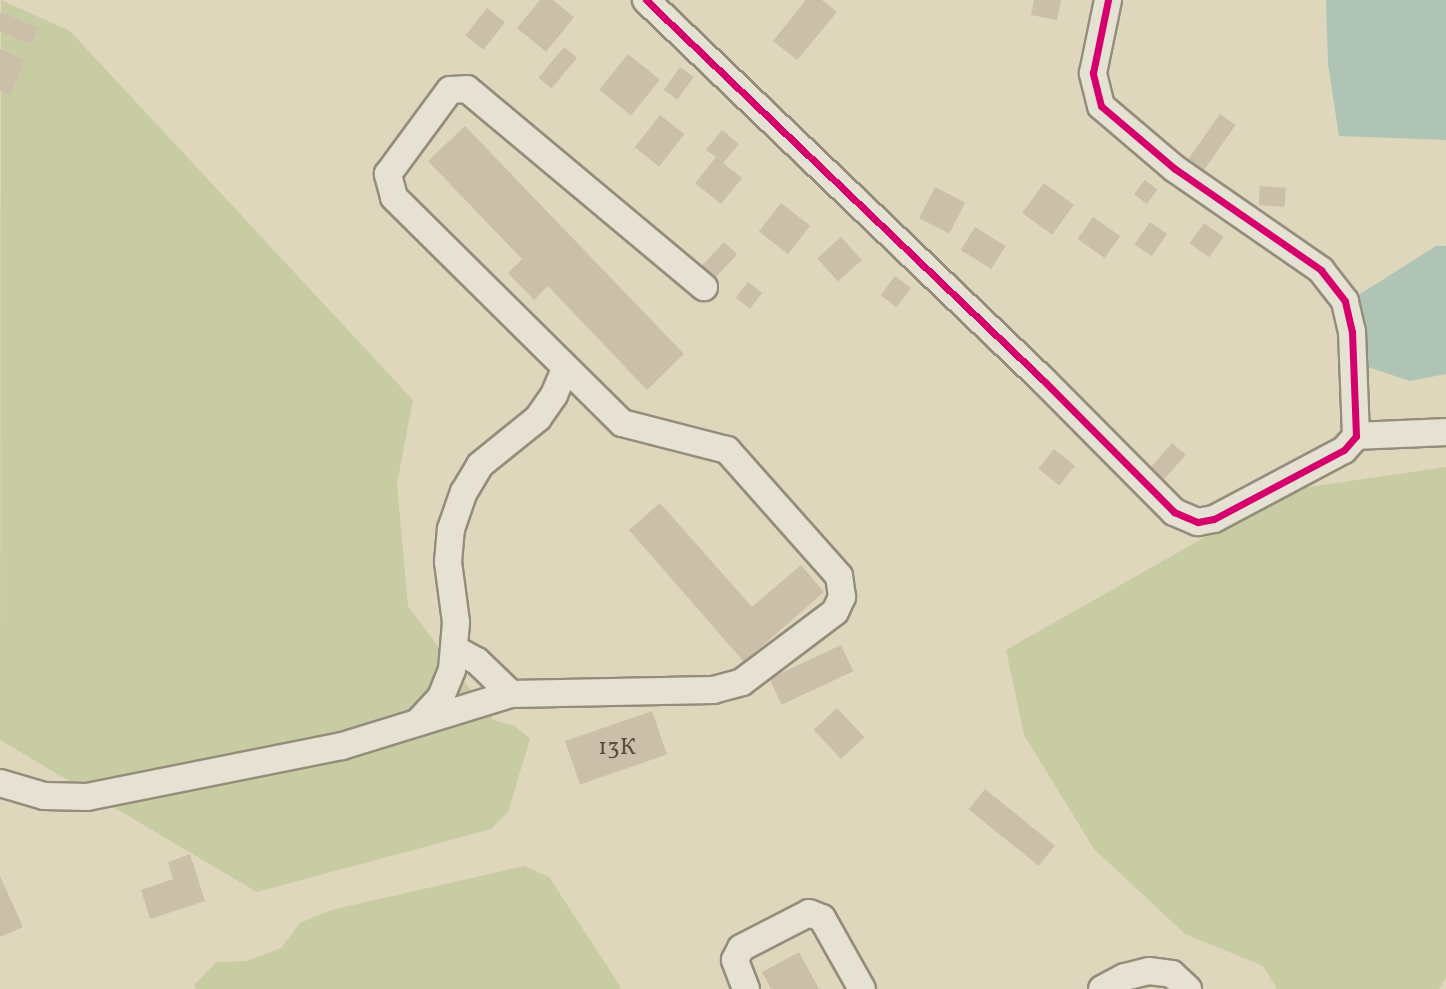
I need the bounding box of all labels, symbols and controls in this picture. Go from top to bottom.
house number: 13К [598,735,636,763]

